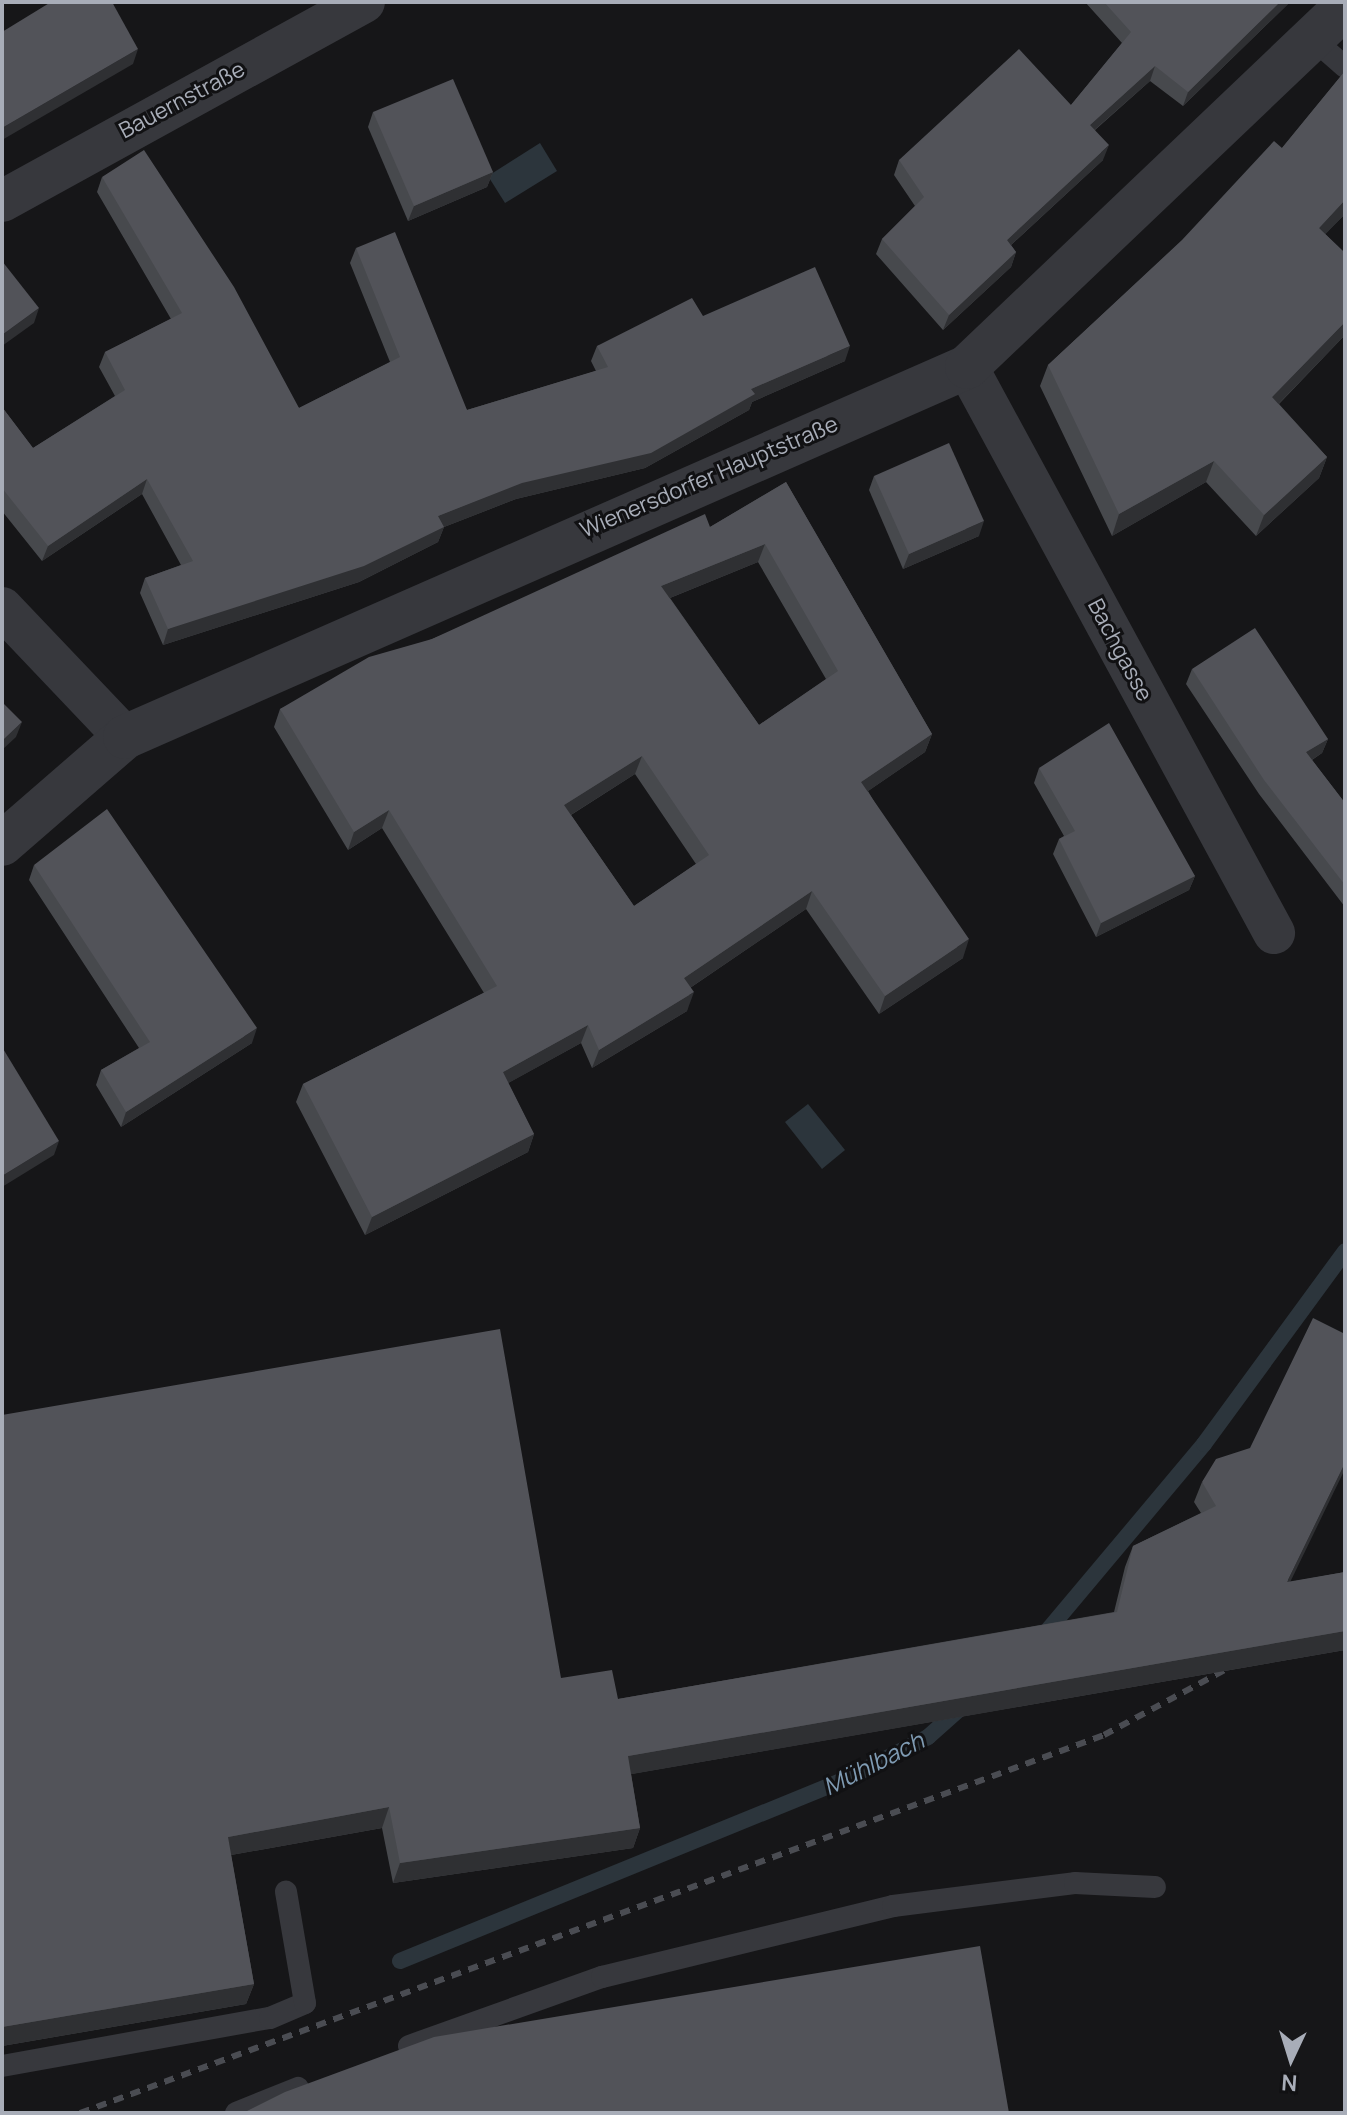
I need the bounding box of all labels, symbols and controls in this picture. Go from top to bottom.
street label: Bauernstraße [115,56,249,144]
street label: Wienersdorfer Hauptstraße [576,411,842,543]
street label: Bachgasse [1082,594,1158,706]
water label: Mühlbach [818,1725,928,1801]
north arrow [1251,2019,1331,2099]
text: N [1280,2067,1298,2098]

